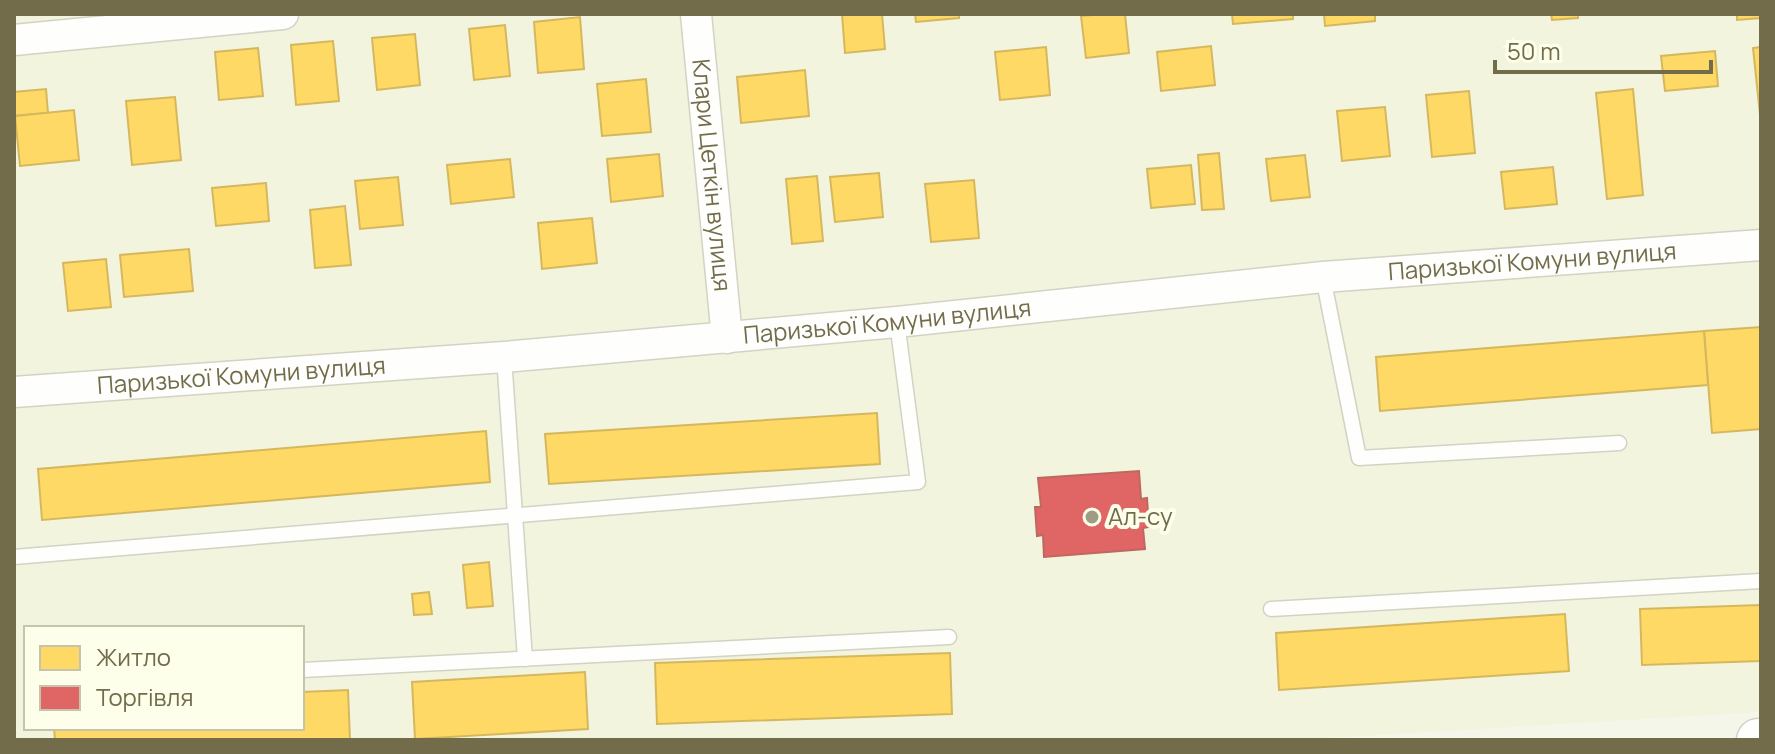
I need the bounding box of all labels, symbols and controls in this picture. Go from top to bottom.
scale bar [1495,24,1711,74]
text: 50 m [1507,34,1561,67]
street label: Клари Цеткін вулиця [685,57,740,293]
street label: Паризької Комуни вулиця [1387,233,1678,287]
street label: Паризької Комуни вулиця [742,290,1033,351]
street label: Паризької Комуни вулиця [96,348,387,401]
place label: Ал-су [1108,499,1173,532]
marker: Ал-су [1083,508,1101,526]
legend [24,626,304,730]
text: Житло [96,640,171,673]
text: Торгівля [96,680,194,713]

